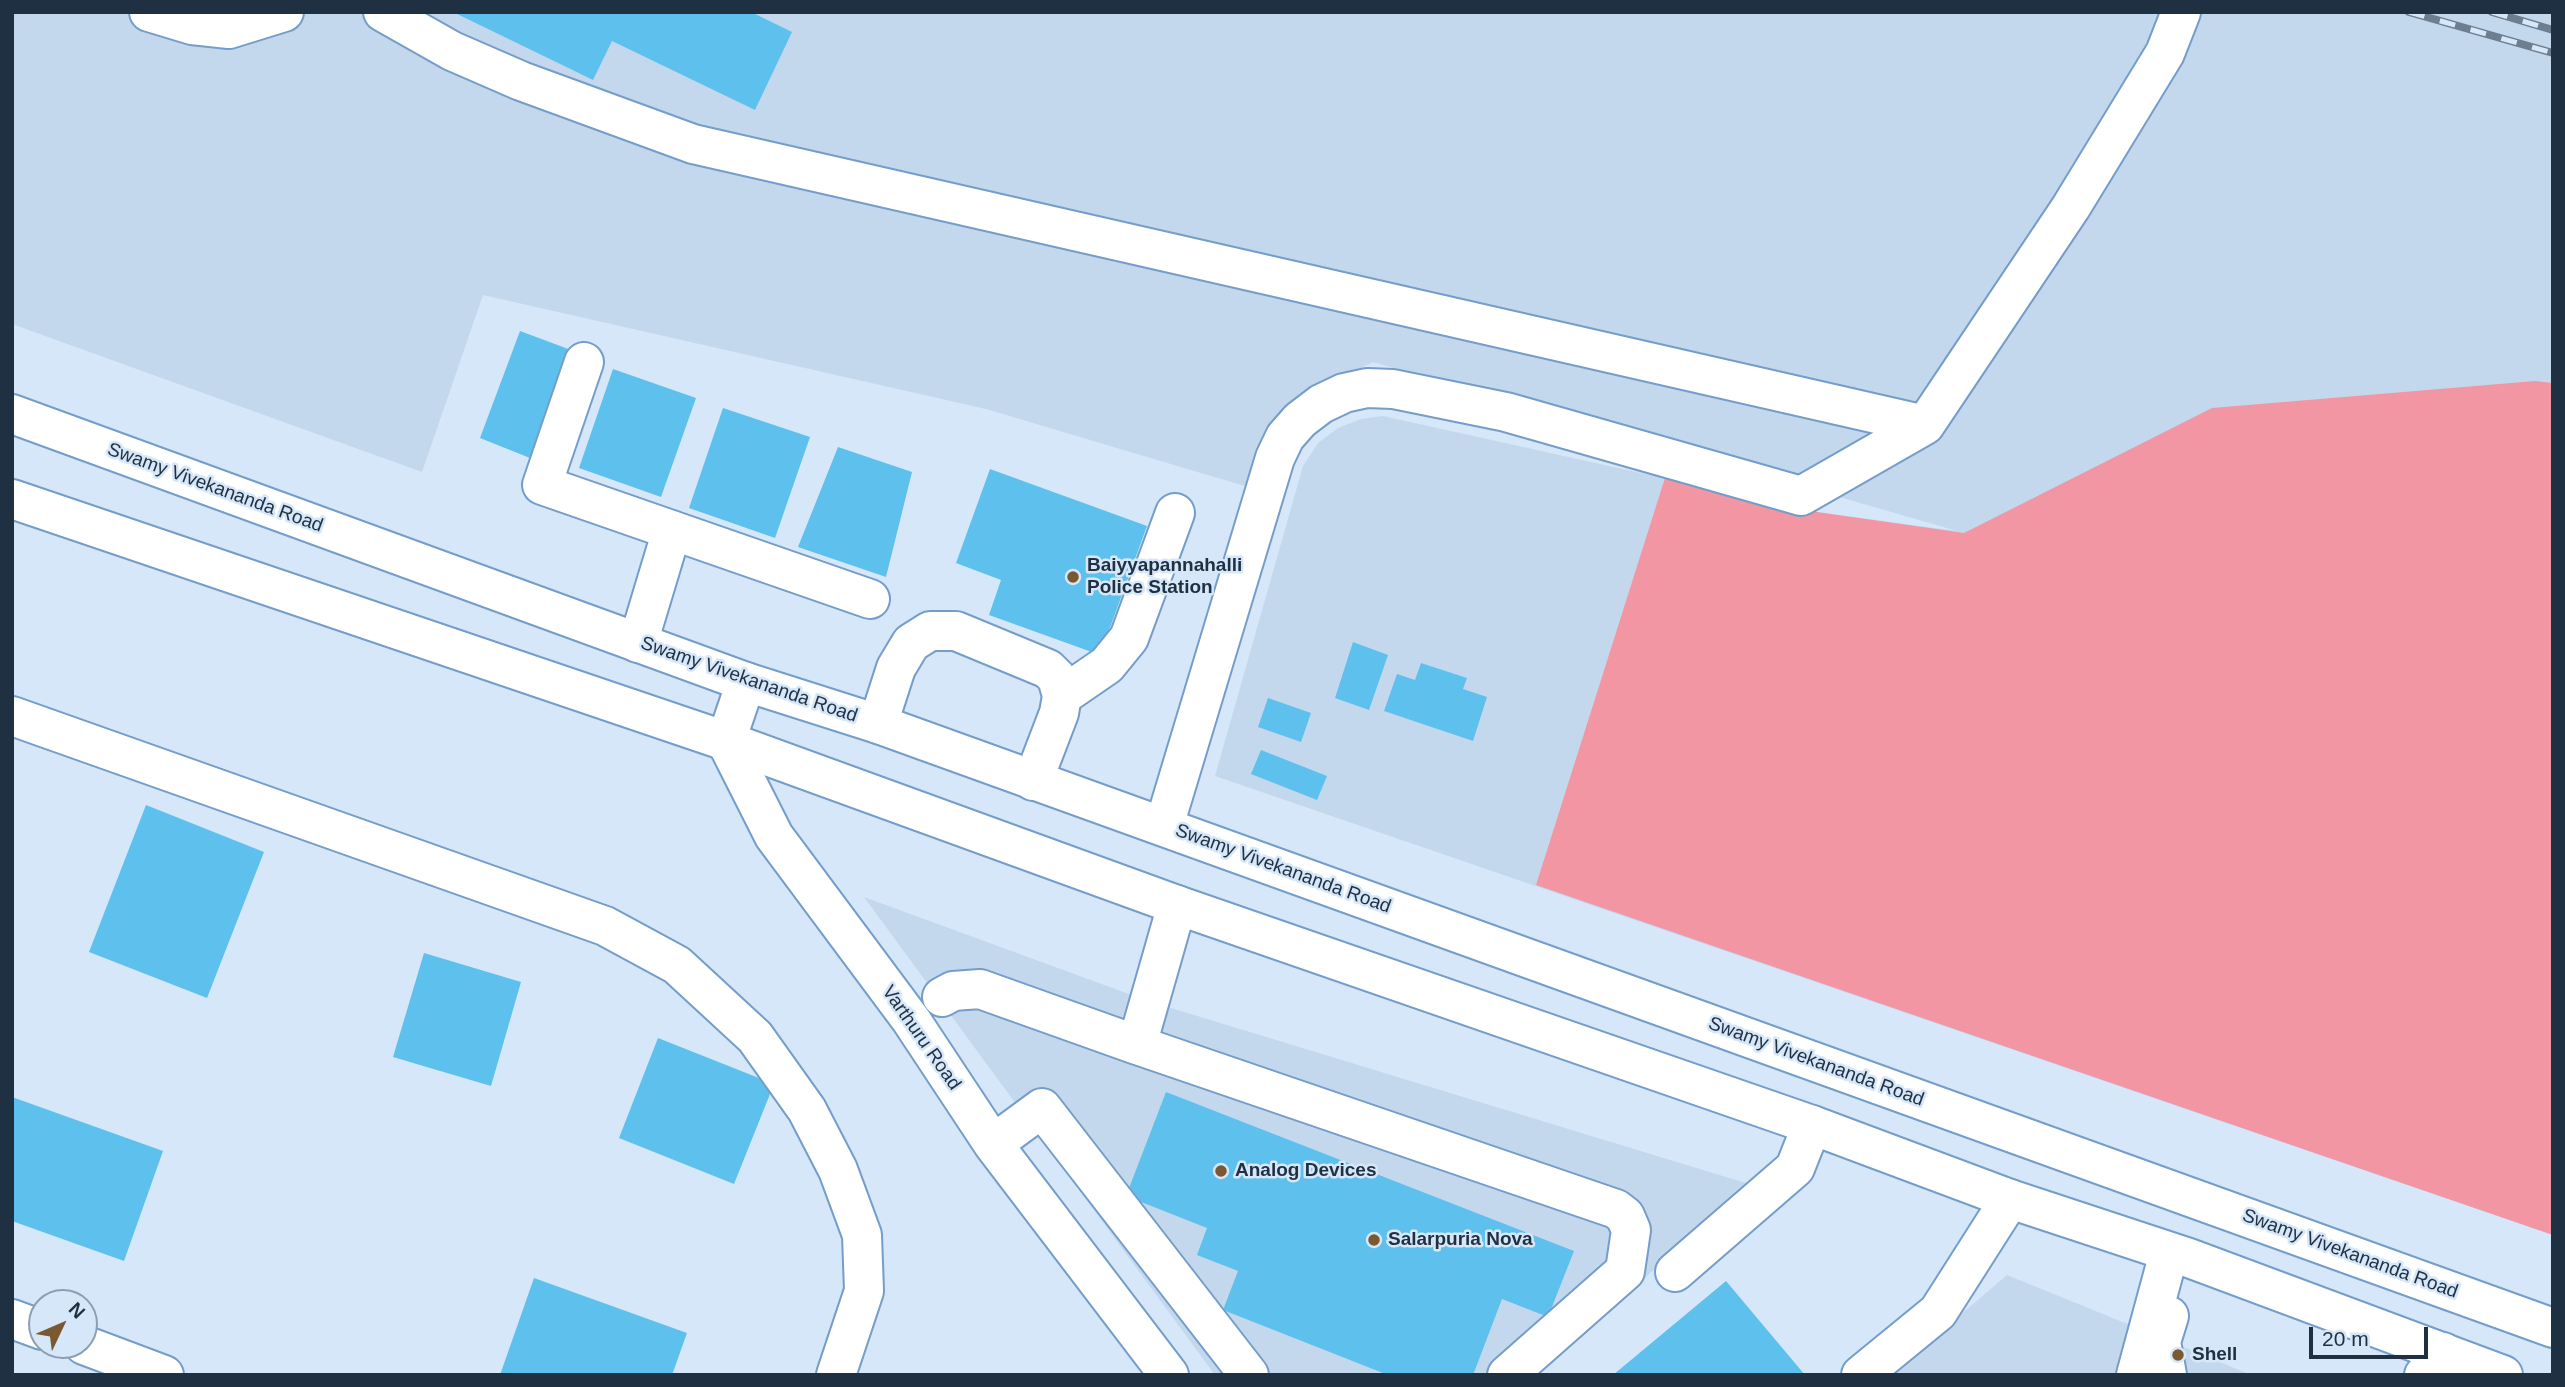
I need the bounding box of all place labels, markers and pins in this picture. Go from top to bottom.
place label: Baiyyapannahalli Police Station [1087,555,1242,599]
marker: Baiyyapannahalli Police Station [1065,569,1081,585]
place label: Analog Devices [1235,1160,1376,1182]
marker: Analog Devices [1213,1163,1229,1179]
place label: Salarpuria Nova [1388,1229,1533,1251]
marker: Salarpuria Nova [1366,1232,1382,1248]
place label: Shell [2192,1344,2237,1366]
marker: Shell [2170,1347,2186,1363]

